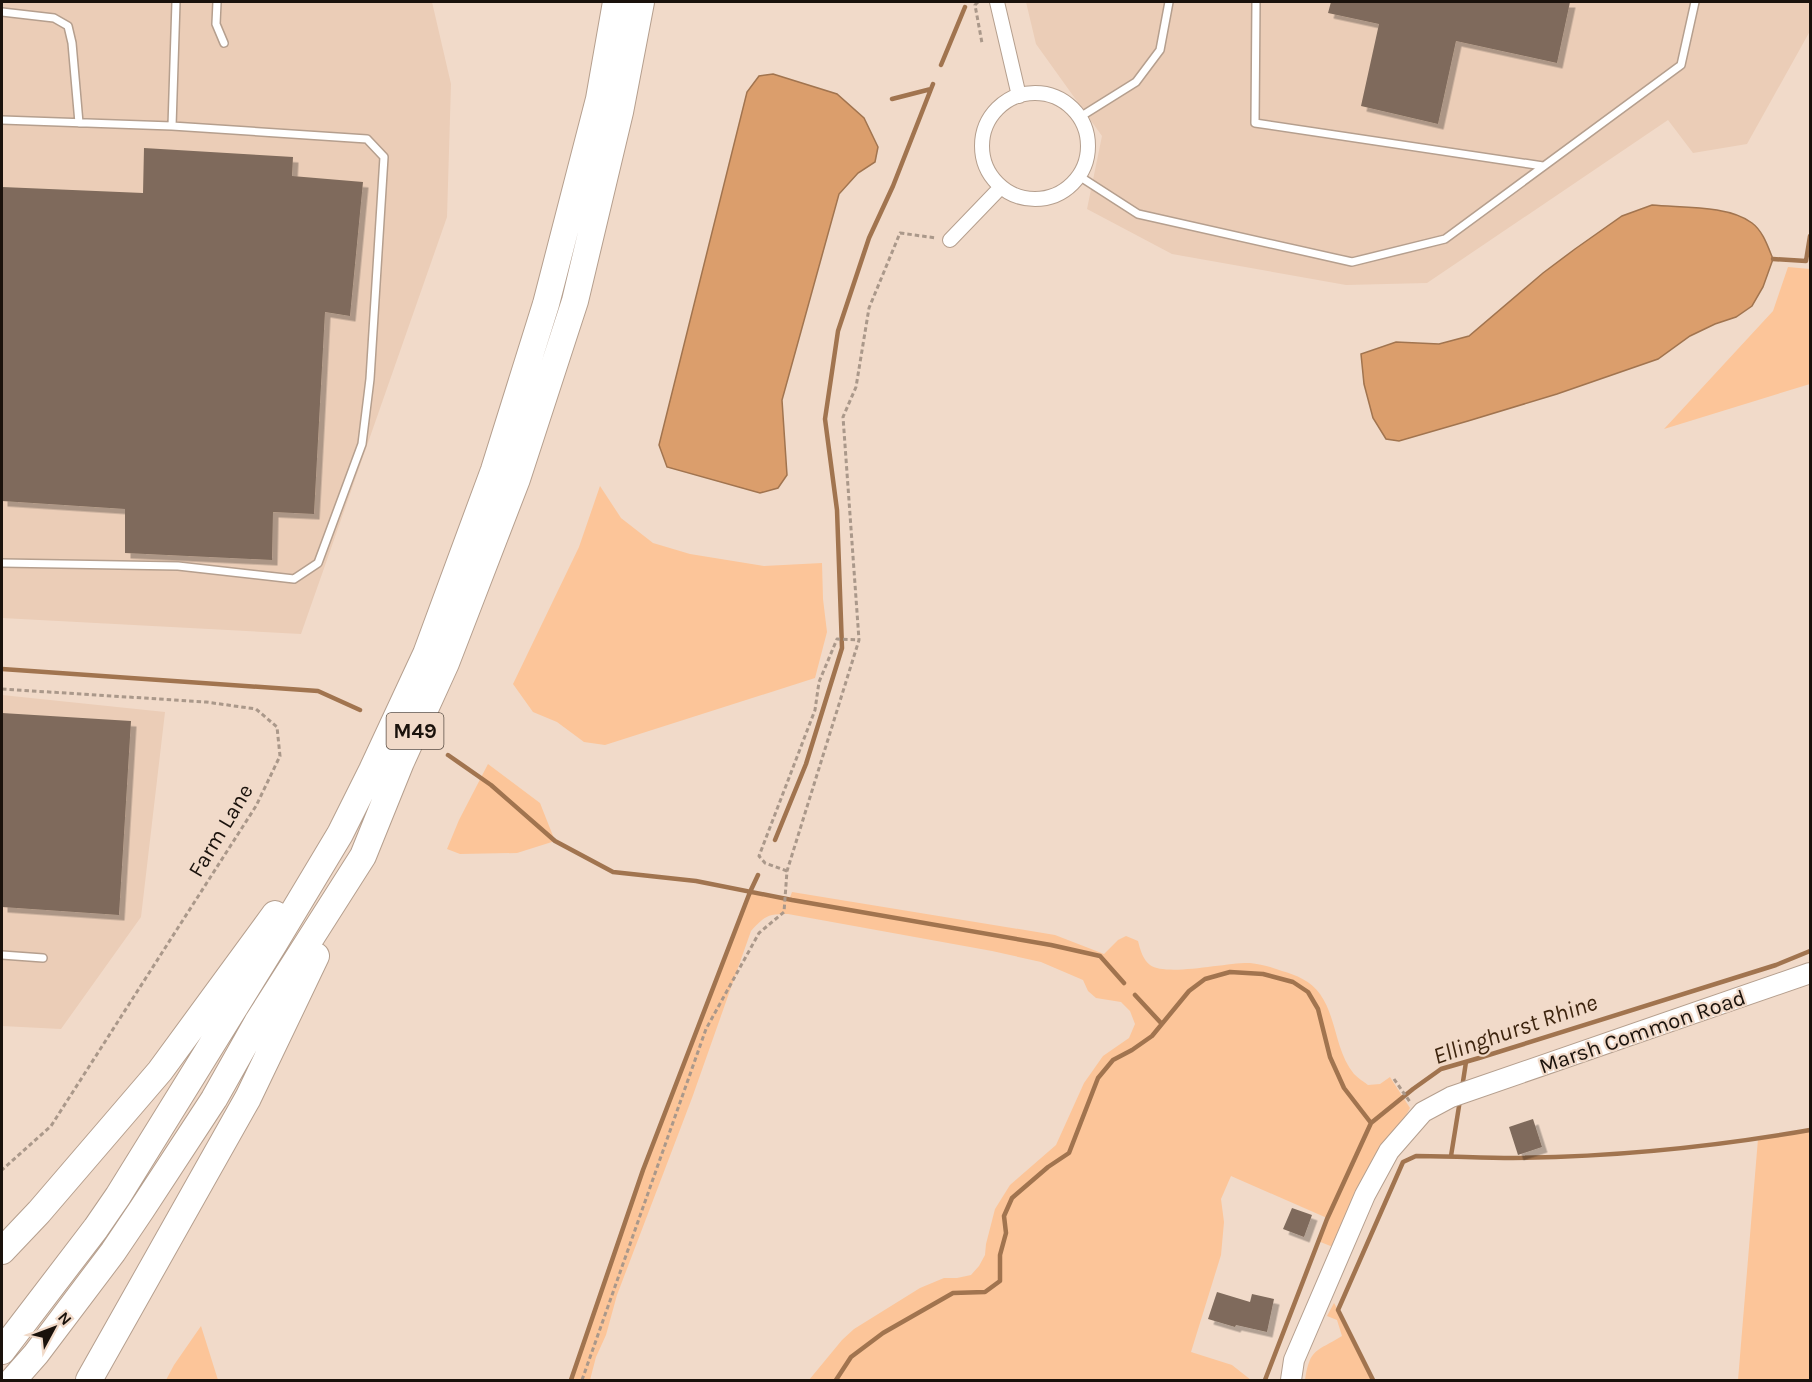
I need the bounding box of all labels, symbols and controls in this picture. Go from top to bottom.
road number: M49 [386,713,444,749]
street label: Farm Lane [183,779,259,882]
street label: Marsh Common Road [1536,984,1749,1079]
water label: Ellinghurst Rhine [1429,988,1601,1070]
north arrow [24,1298,84,1358]
text: N [54,1308,76,1329]

